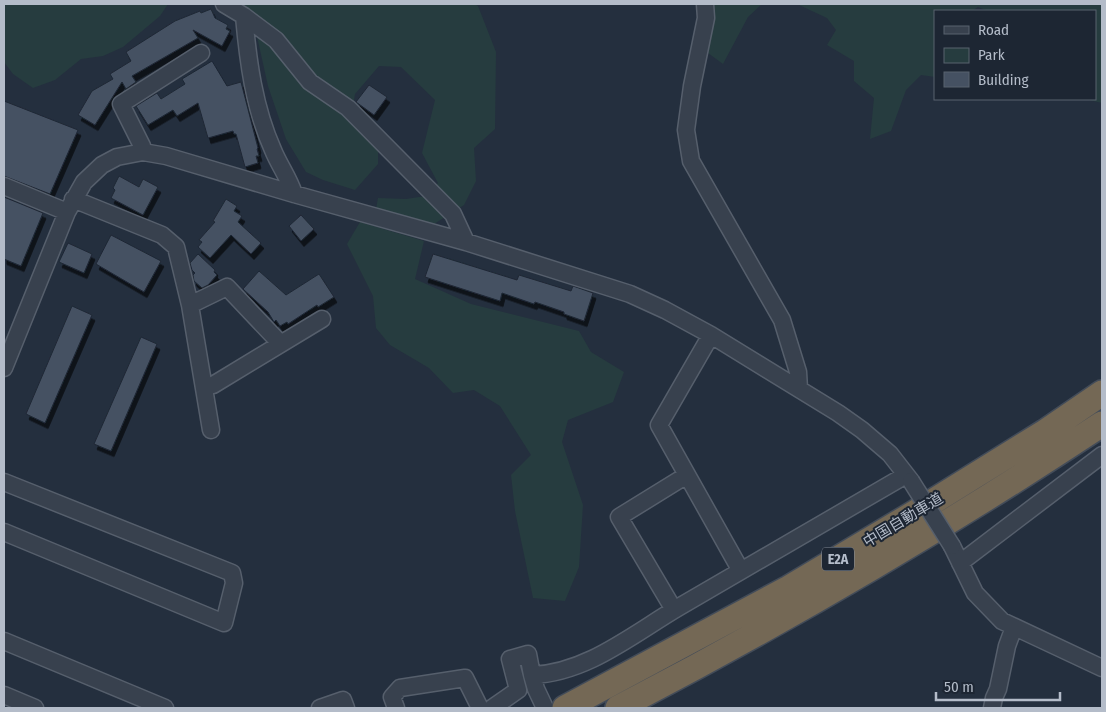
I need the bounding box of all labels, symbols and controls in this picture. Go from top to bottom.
legend [934,10,1096,100]
text: Road [978,21,1009,39]
text: Park [978,46,1005,64]
text: Building [978,71,1029,89]
street label: 中国自動車道 [860,489,946,551]
road number: E2A [822,548,854,570]
scale bar [936,670,1060,702]
text: 50 m [944,678,974,696]

